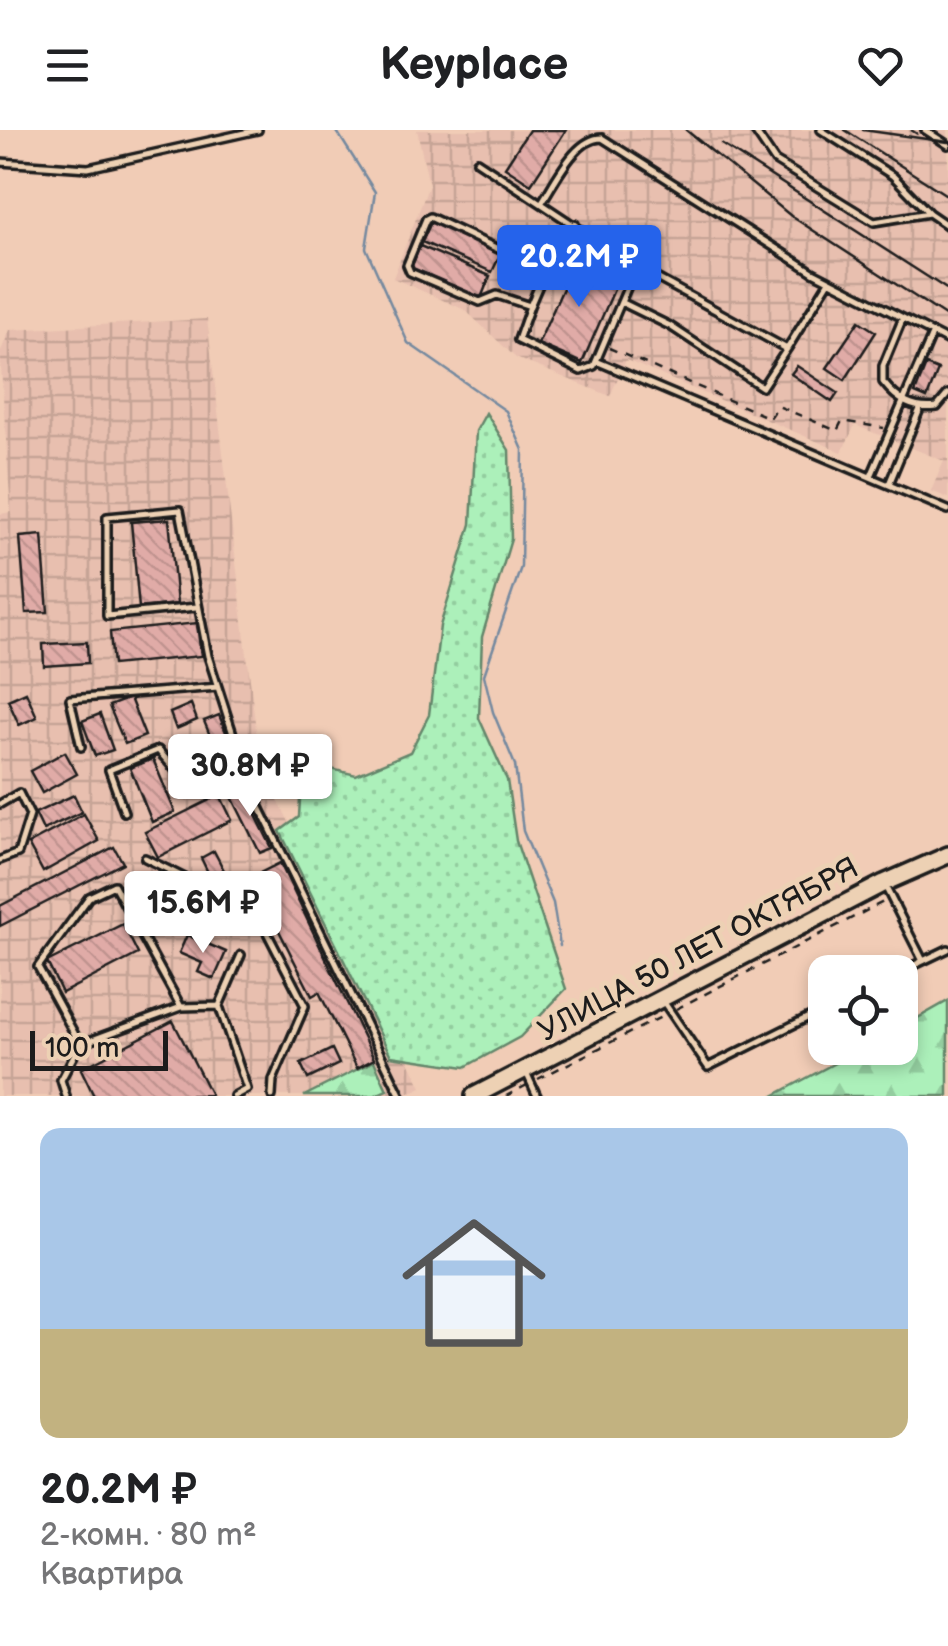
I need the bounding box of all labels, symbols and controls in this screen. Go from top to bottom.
icon: menu [40,38,95,93]
text: Keyplace [380,38,568,93]
icon: heart [853,38,908,93]
pin: 20.2M ₽ [487,225,671,310]
text: 20.2M ₽ [519,238,639,277]
pin: 30.8M ₽ [158,734,342,819]
text: 30.8M ₽ [190,747,310,786]
street label: УЛИЦА 50 ЛЕТ ОКТЯБРЯ [532,850,865,1050]
pin: 15.6M ₽ [111,871,295,956]
text: 15.6M ₽ [146,884,260,923]
map controls [808,955,918,1065]
button: locate [808,955,918,1065]
scale bar [30,1026,168,1070]
text: 100 m [45,1032,119,1065]
icon: home [384,1193,564,1373]
text: 20.2M ₽ [40,1465,197,1516]
text: 2-комн. · 80 m² [40,1516,256,1555]
text: Квартира [40,1555,183,1594]

